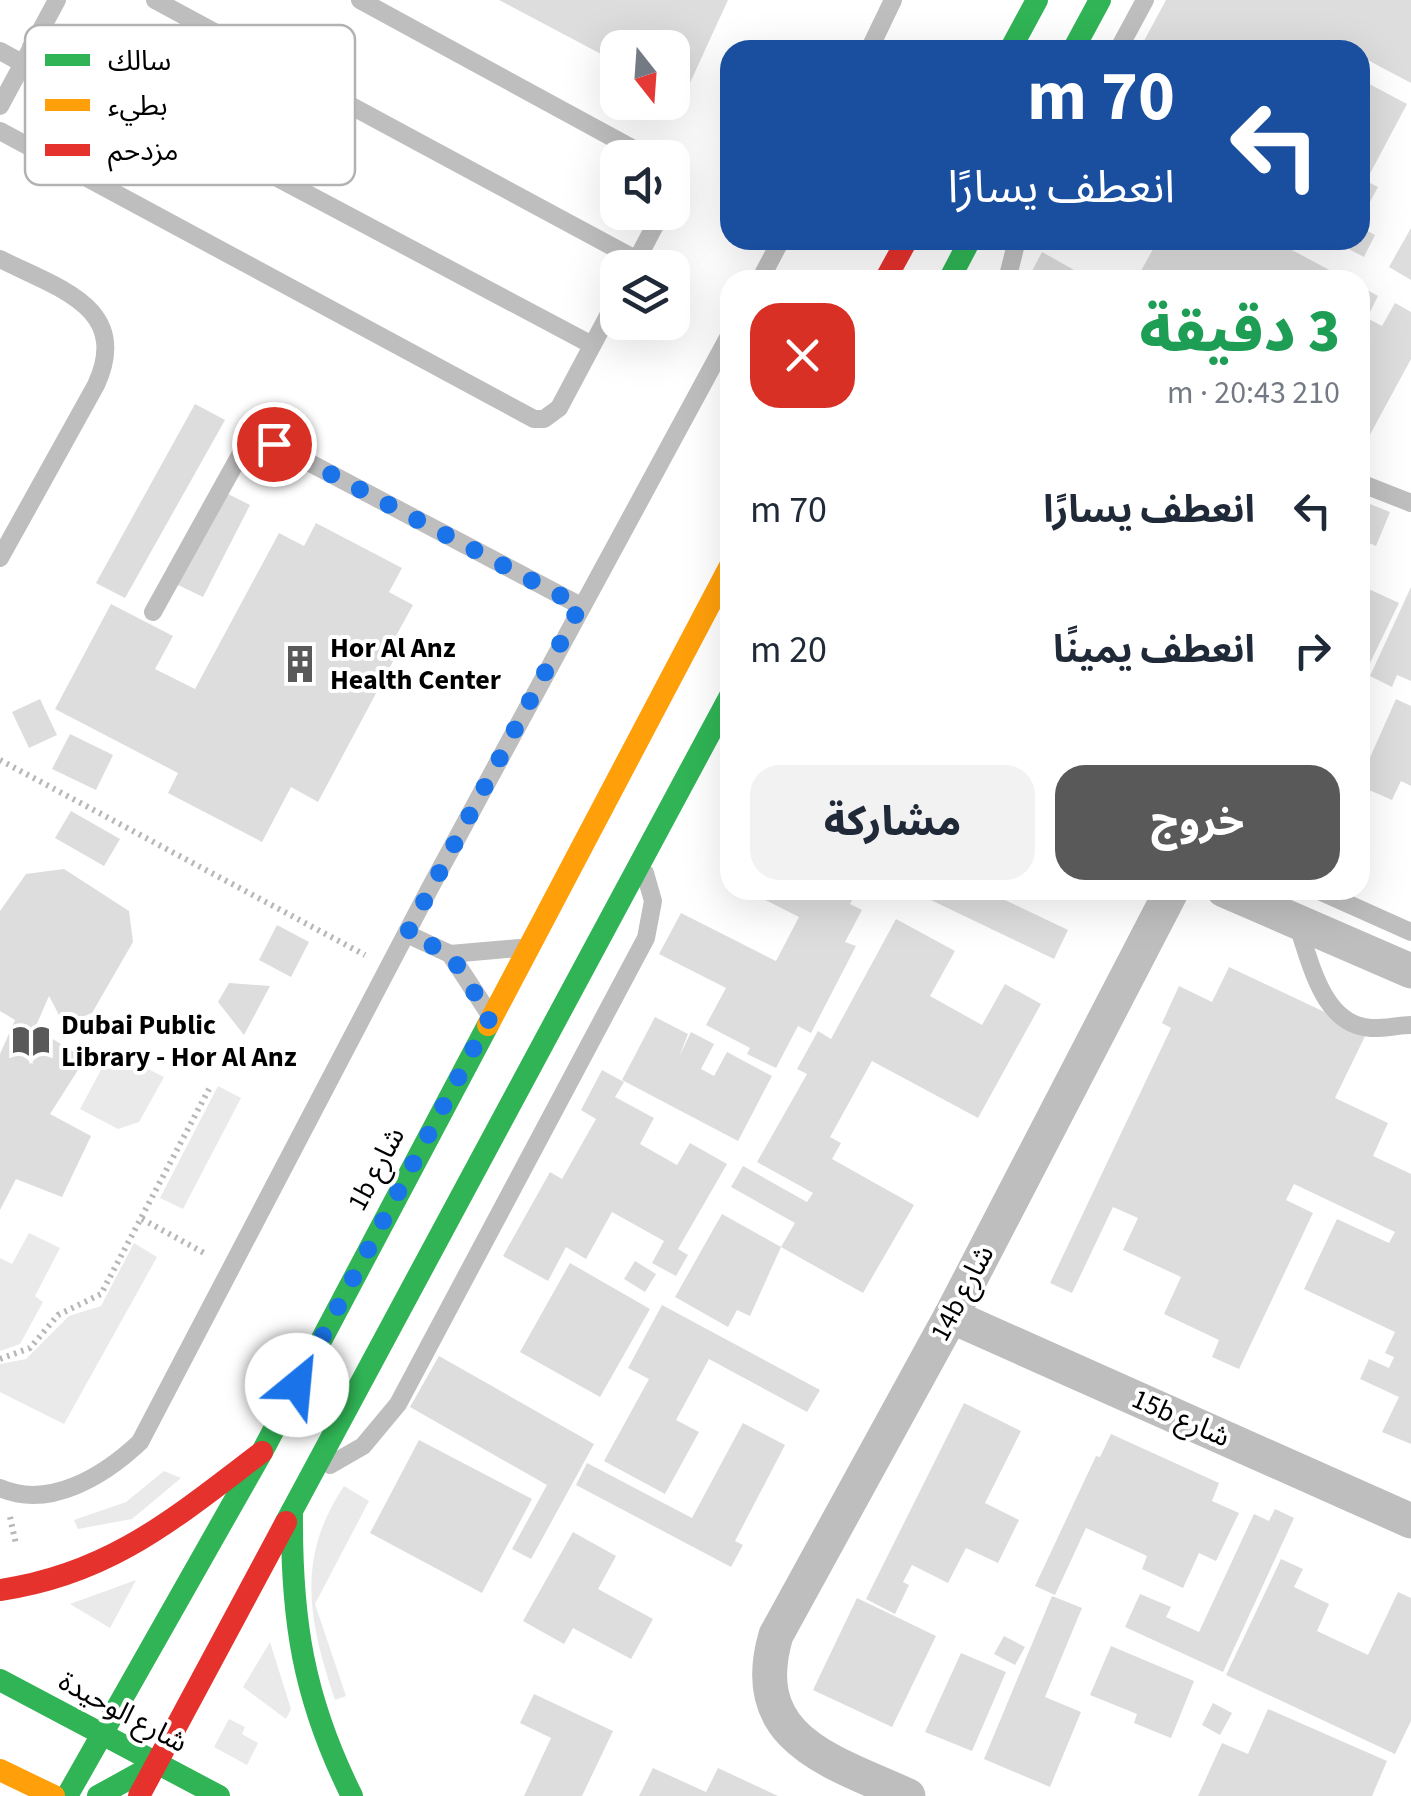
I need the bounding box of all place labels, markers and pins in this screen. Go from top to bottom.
pin [232,402,317,487]
place label: Hor Al Anz Health Center [330,628,502,700]
building icon: Hor Al Anz Health Center [279,643,321,685]
place label: Dubai Public Library - Hor Al Anz [61,1005,297,1077]
library icon: Dubai Public Library - Hor Al Anz [10,1020,52,1062]

